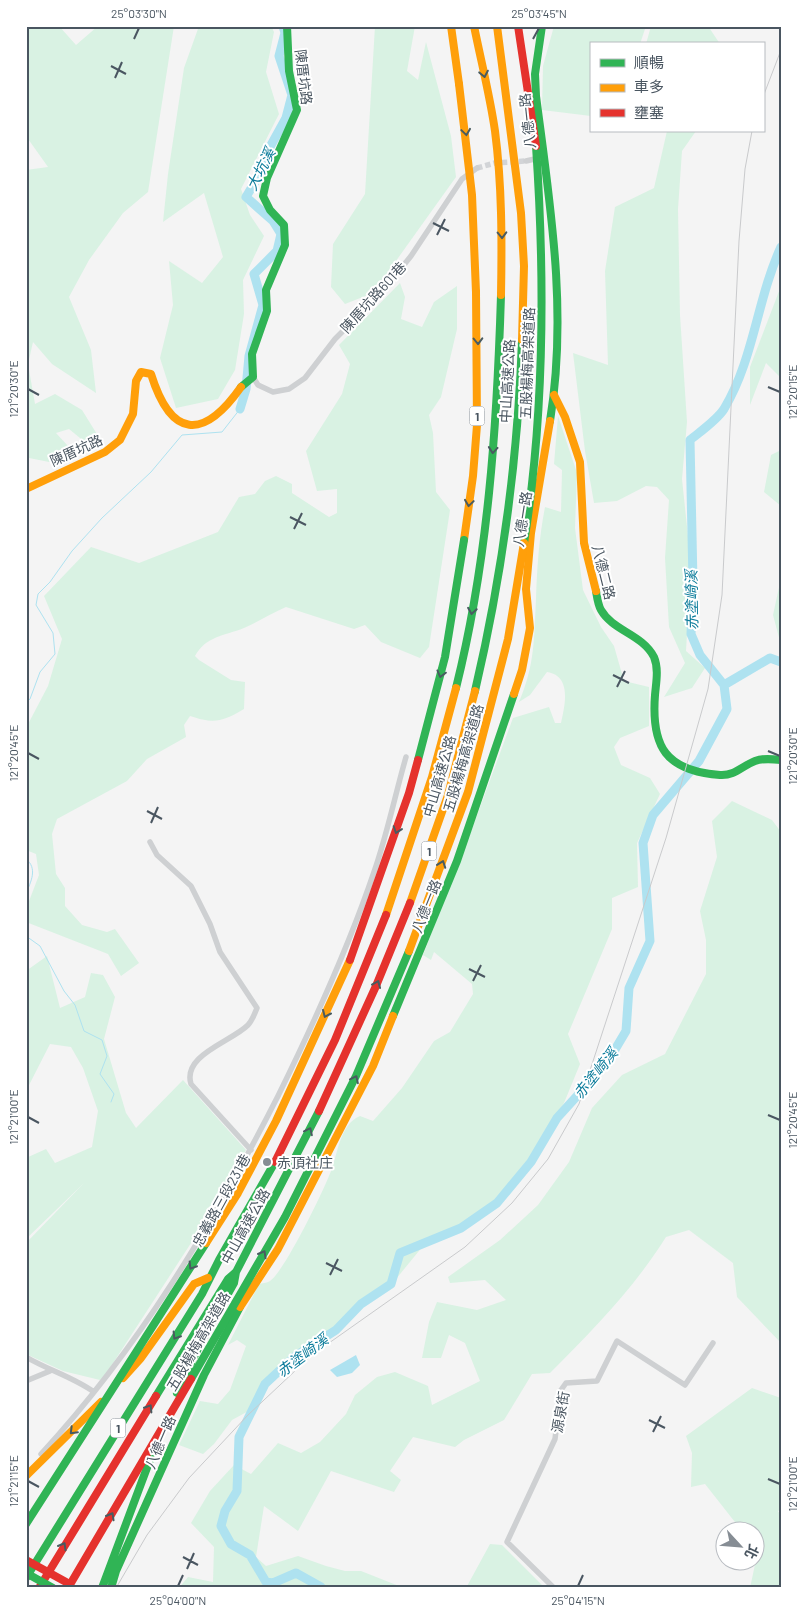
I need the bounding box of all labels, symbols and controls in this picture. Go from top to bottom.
text: 25°03'30"N [111,6,167,20]
text: 25°03'45"N [511,6,567,20]
legend [590,42,764,132]
street label: 陳厝坑路 [292,48,316,106]
text: 順暢 [634,53,664,71]
one-way arrow [478,70,489,78]
text: 車多 [634,77,664,95]
street label: 八德一路 [516,92,538,150]
text: 壅塞 [634,103,664,121]
one-way arrow [460,128,471,136]
water label: 大坑溪 [242,143,279,193]
one-way arrow [497,232,507,239]
street label: 陳厝坑路601巷 [337,258,409,336]
street label: 五股楊梅高架道路 [517,307,537,419]
one-way arrow [473,338,483,345]
street label: 中山高速公路 [496,339,518,423]
text: 121°20'30"E [6,360,20,418]
text: 121°20'15"E [785,365,799,419]
road number: 1 [470,406,484,426]
street label: 陳厝坑路 [47,431,105,469]
one-way arrow [487,446,498,454]
street label: 八德一路 [509,490,535,548]
one-way arrow [464,499,475,507]
street label: 八德二路 [589,543,619,601]
water label: 赤塗崎溪 [681,568,701,630]
one-way arrow [467,607,477,615]
one-way arrow [436,669,447,678]
street label: 五股楊梅高架道路 [439,702,487,814]
text: 121°20'45"E [6,724,20,782]
text: 121°20'30"E [785,727,799,785]
street label: 中山高速公路 [419,733,459,819]
one-way arrow [392,825,402,834]
road number: 1 [422,841,436,860]
one-way arrow [436,860,446,869]
street label: 八德一路 [408,877,444,935]
one-way arrow [371,980,382,989]
one-way arrow [322,1009,333,1018]
water label: 赤塗崎溪 [569,1042,622,1102]
one-way arrow [348,1075,359,1084]
text: 121°21'00"E [6,1089,20,1145]
text: 121°20'45"E [785,1091,799,1149]
one-way arrow [303,1127,313,1136]
street label: 忠義路三段231巷 [188,1151,254,1249]
place label: 赤頂社庄 [277,1154,333,1171]
marker: 赤頂社庄 [261,1156,273,1168]
street label: 中山高速公路 [217,1185,273,1267]
one-way arrow [257,1251,267,1260]
one-way arrow [189,1260,199,1269]
street label: 五股楊梅高架道路 [163,1288,233,1394]
water label: 赤塗崎溪 [273,1329,333,1380]
one-way arrow [173,1330,183,1339]
street label: 源泉街 [548,1390,572,1434]
one-way arrow [143,1404,153,1413]
street label: 八德一路 [141,1413,179,1471]
road number: 1 [110,1419,126,1438]
one-way arrow [70,1425,79,1434]
text: 121°21'15"E [6,1455,20,1507]
text: 121°21'00"E [785,1456,799,1512]
one-way arrow [105,1512,115,1521]
north arrow [714,1522,764,1572]
one-way arrow [57,1542,67,1551]
text: 北 [741,1542,763,1562]
text: 25°04'00"N [150,1593,206,1607]
text: 25°04'15"N [551,1593,605,1607]

